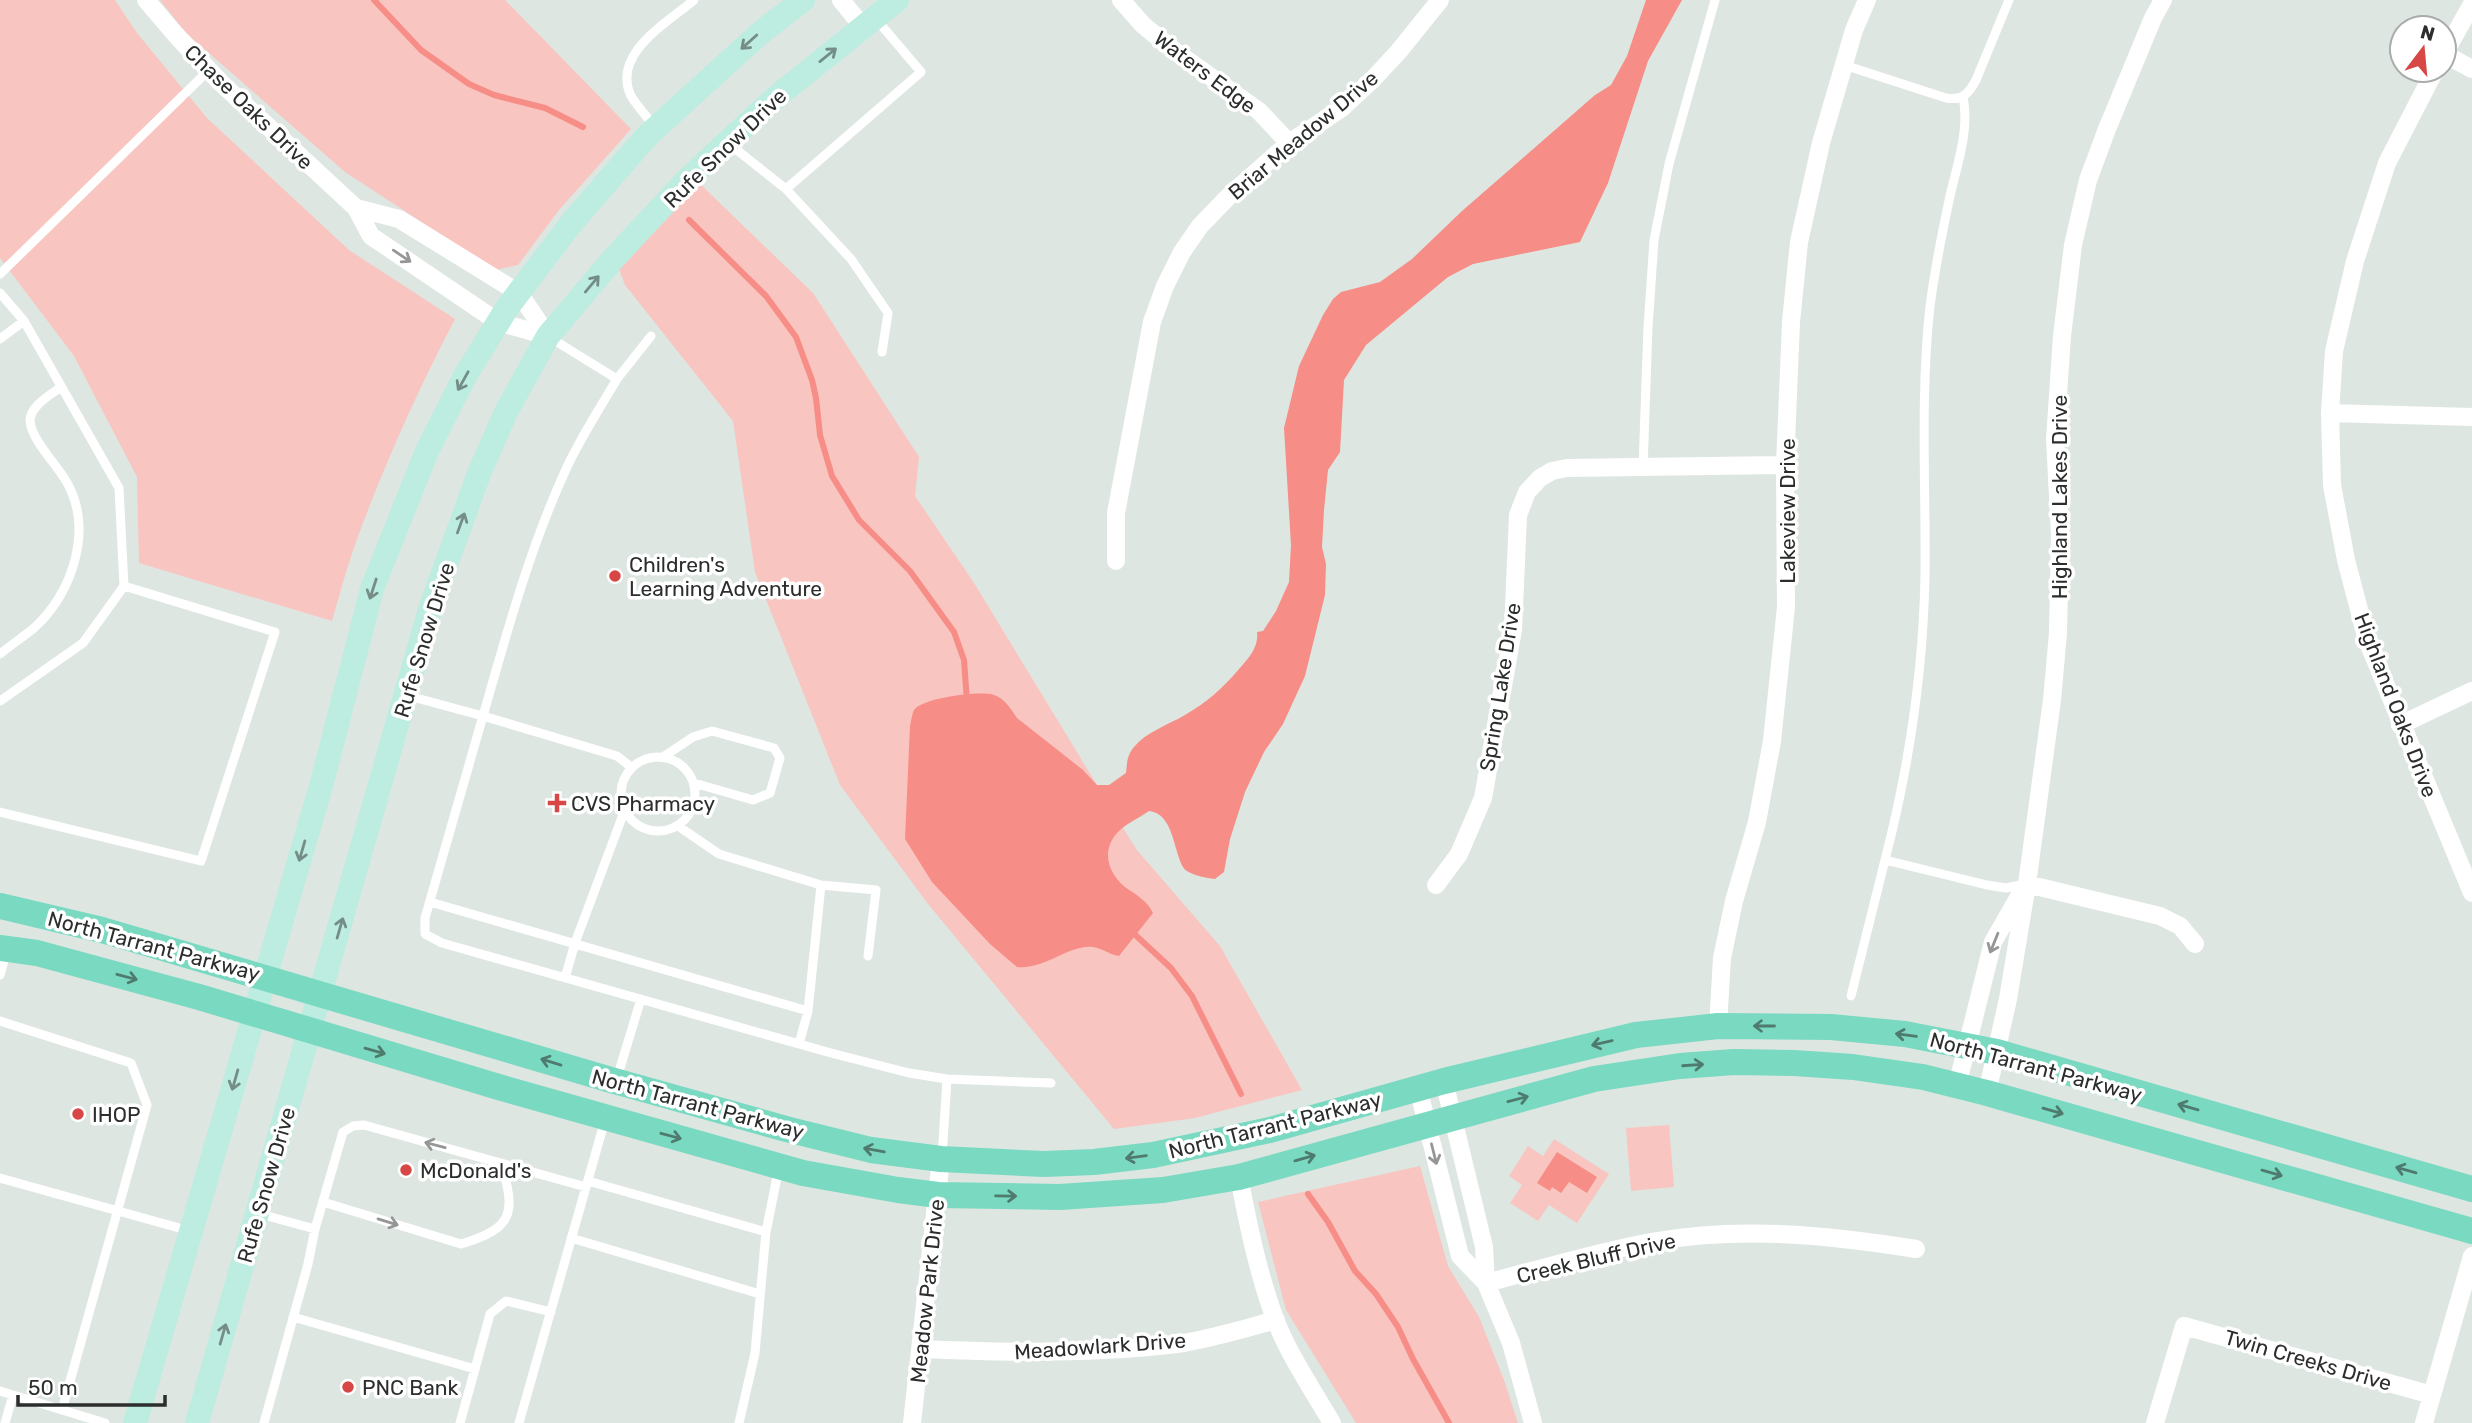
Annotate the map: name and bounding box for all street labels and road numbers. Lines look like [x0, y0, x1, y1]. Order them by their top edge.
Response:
street label: Waters Edge [1149, 26, 1261, 118]
street label: Chase Oaks Drive [180, 39, 318, 175]
street label: Briar Meadow Drive [1223, 65, 1383, 205]
street label: Rufe Snow Drive [658, 83, 792, 213]
street label: Highland Lakes Drive [2047, 395, 2072, 599]
street label: Lakeview Drive [1775, 438, 1800, 584]
street label: Rufe Snow Drive [389, 559, 459, 721]
street label: Spring Lake Drive [1474, 601, 1526, 773]
street label: Highland Oaks Drive [2349, 609, 2443, 801]
street label: North Tarrant Parkway [45, 906, 263, 986]
street label: North Tarrant Parkway [1927, 1027, 2145, 1107]
street label: North Tarrant Parkway [589, 1064, 807, 1144]
street label: North Tarrant Parkway [1166, 1086, 1384, 1164]
street label: Rufe Snow Drive [232, 1104, 300, 1266]
street label: Meadow Park Drive [905, 1198, 949, 1384]
street label: Creek Bluff Drive [1514, 1228, 1678, 1288]
street label: Twin Creeks Drive [2222, 1324, 2394, 1396]
street label: Meadowlark Drive [1013, 1328, 1187, 1364]

